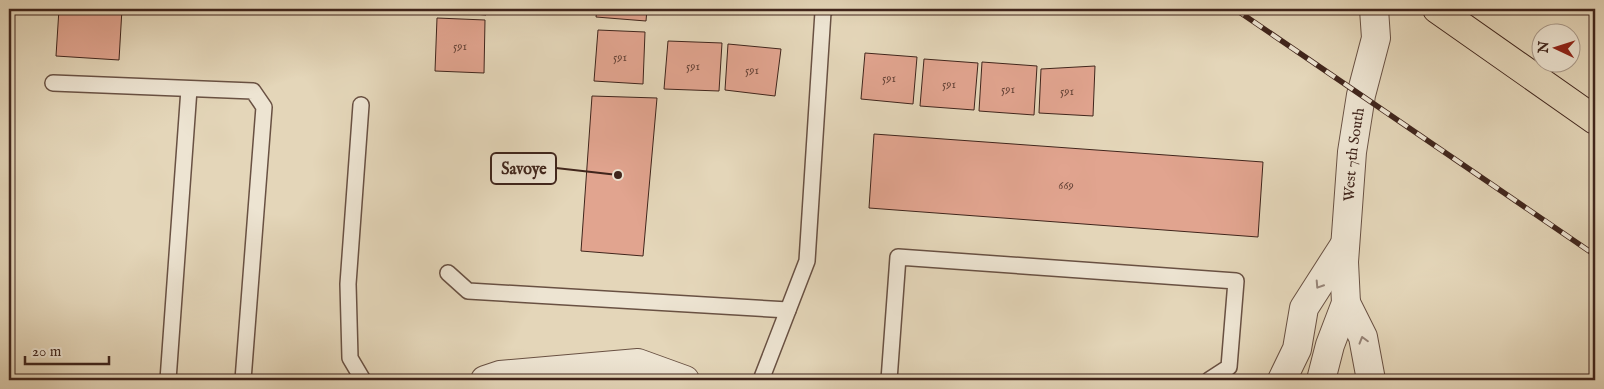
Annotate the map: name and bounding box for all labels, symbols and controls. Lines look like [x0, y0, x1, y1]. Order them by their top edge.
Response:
north arrow [1532, 22, 1582, 72]
house number: 591 [453, 39, 467, 54]
text: N [1535, 40, 1553, 55]
house number: 591 [613, 50, 627, 65]
house number: 591 [686, 59, 700, 74]
house number: 591 [745, 63, 759, 78]
house number: 591 [882, 71, 896, 86]
house number: 591 [942, 77, 956, 92]
house number: 591 [1001, 82, 1015, 97]
house number: 591 [1060, 84, 1074, 99]
street label: West 7th South [1339, 106, 1368, 202]
callout: Savoye [491, 153, 556, 184]
text: Savoye [501, 160, 547, 180]
house number: 669 [1058, 178, 1074, 193]
one-way arrow [1316, 279, 1325, 288]
scale bar [25, 334, 109, 366]
one-way arrow [1358, 336, 1369, 344]
text: 20 m [32, 342, 62, 361]

